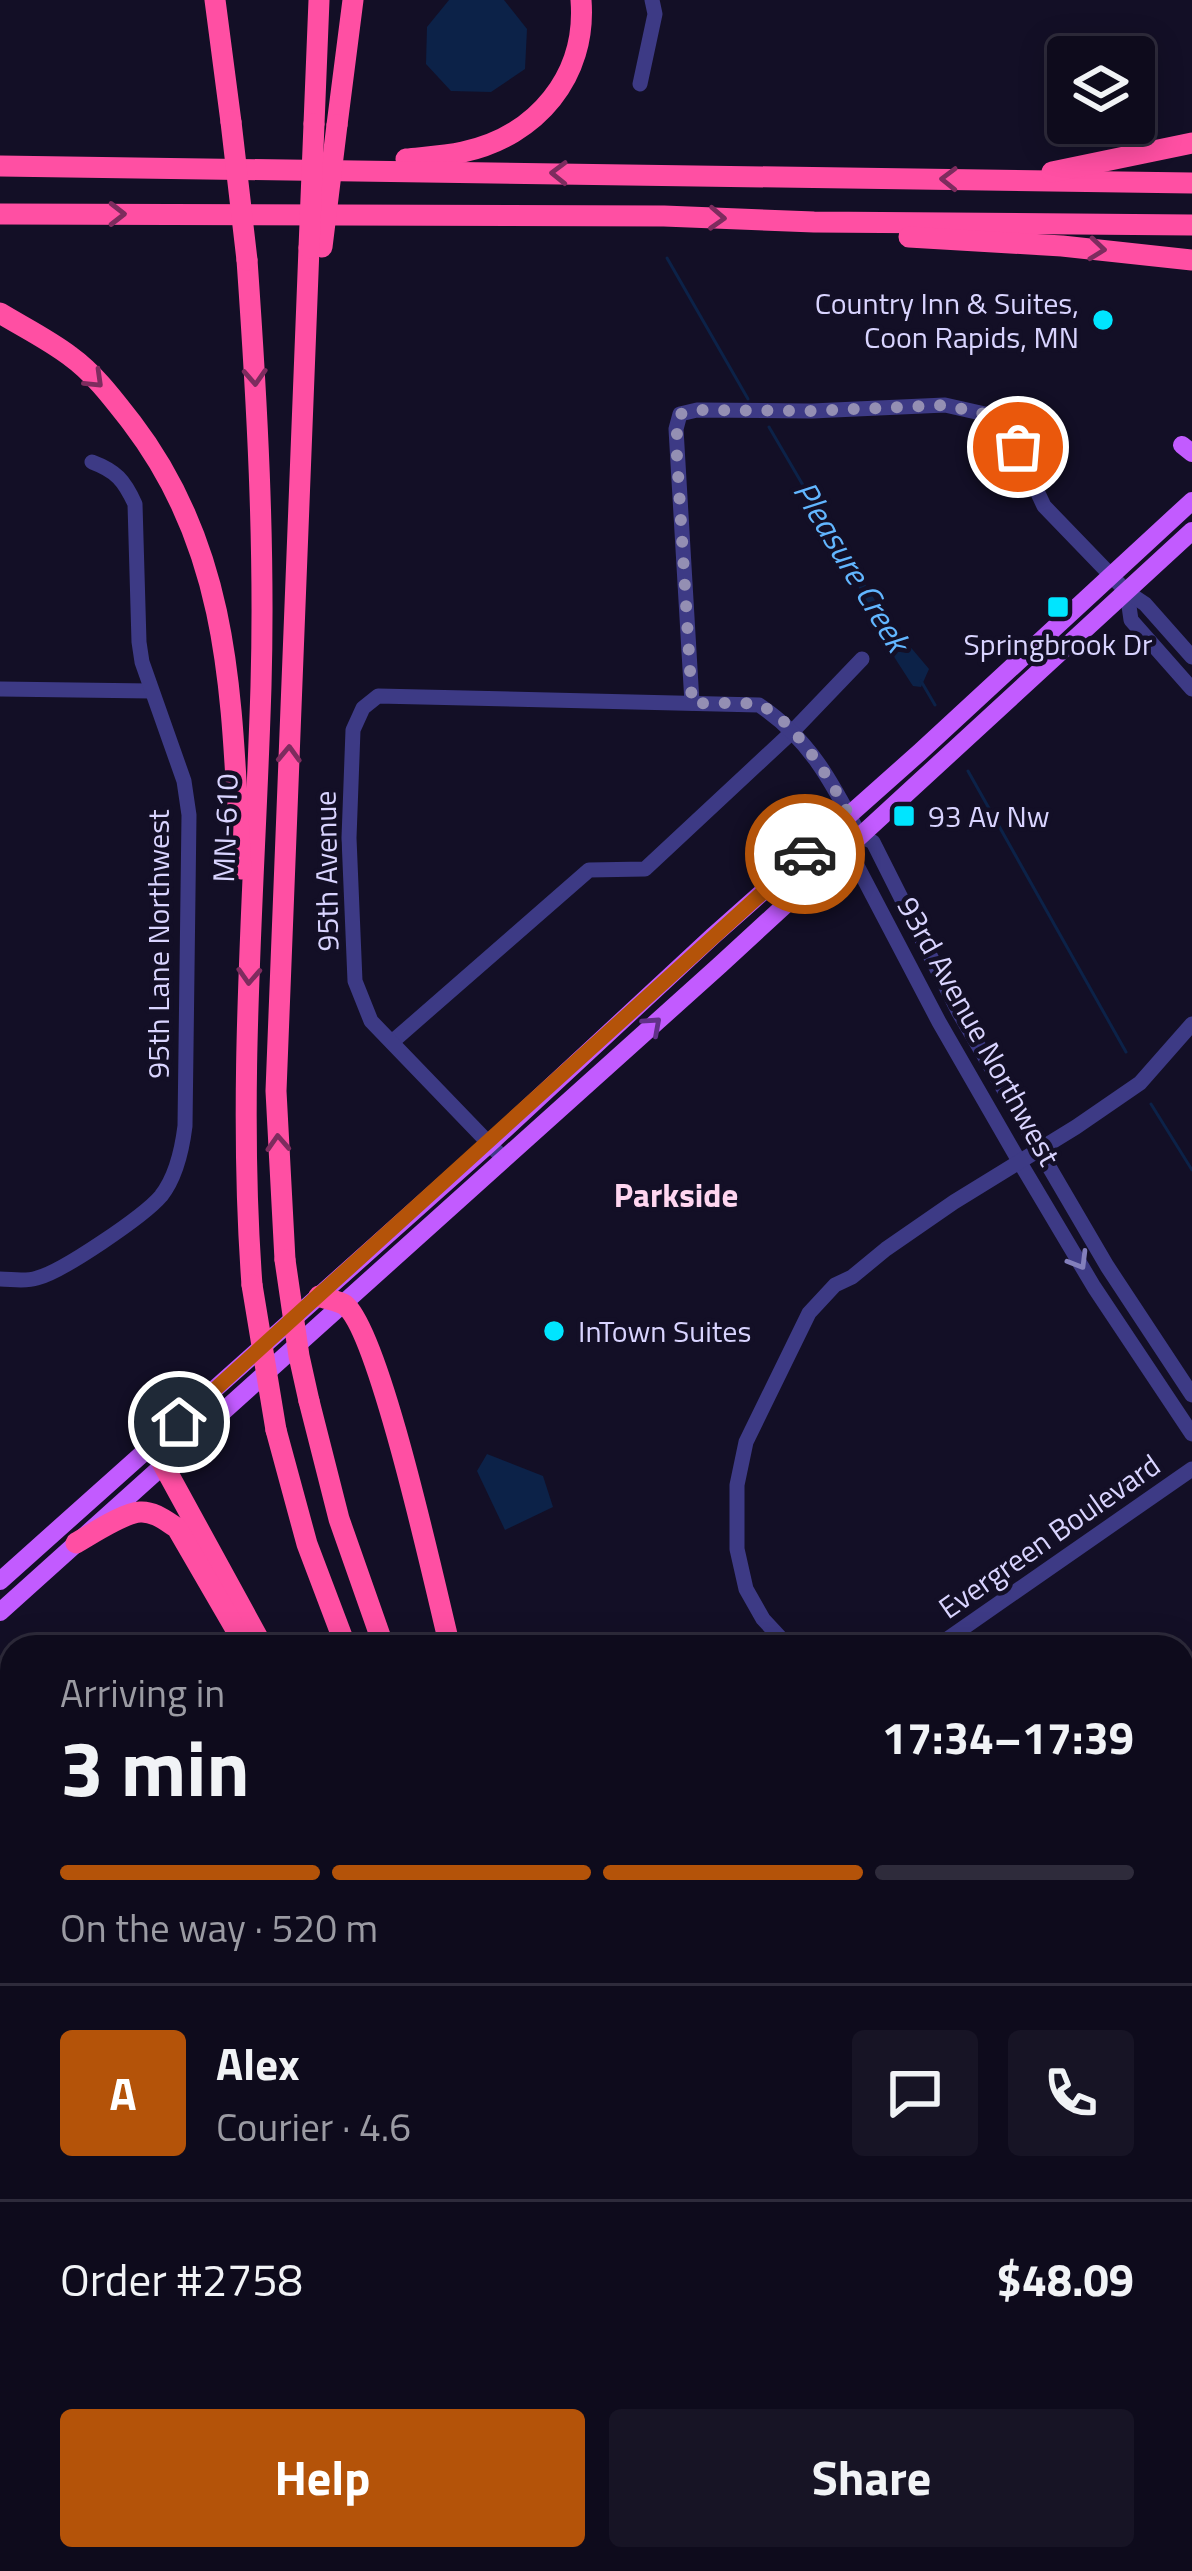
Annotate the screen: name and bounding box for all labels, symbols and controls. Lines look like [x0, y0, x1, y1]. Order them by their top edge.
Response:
map controls [1047, 36, 1155, 144]
button: layers [1047, 36, 1155, 144]
one-way arrow [549, 160, 568, 186]
one-way arrow [939, 166, 958, 192]
one-way arrow [109, 201, 127, 227]
one-way arrow [708, 205, 727, 231]
one-way arrow [1087, 236, 1107, 262]
place label: Country Inn & Suites, Coon Rapids, MN [815, 280, 1079, 360]
marker: Country Inn & Suites, Coon Rapids, MN [1090, 307, 1116, 333]
one-way arrow [81, 366, 103, 388]
one-way arrow [242, 368, 268, 387]
pin [967, 396, 1069, 498]
icon: bag [985, 414, 1051, 480]
water label: Pleasure Creek [781, 471, 925, 664]
marker: Springbrook Dr [1045, 594, 1071, 620]
place label: Springbrook Dr [964, 621, 1152, 667]
one-way arrow [276, 744, 302, 763]
street label: MN-610 [200, 773, 250, 883]
street label: 95th Avenue [302, 790, 350, 952]
place label: 93 Av Nw [928, 793, 1050, 839]
courier [745, 794, 865, 914]
marker: 93 Av Nw [891, 803, 917, 829]
street label: 95th Lane Northwest [135, 809, 181, 1079]
icon: car [772, 821, 838, 887]
street label: 93rd Avenue Northwest [886, 888, 1072, 1174]
one-way arrow [236, 967, 262, 986]
one-way arrow [640, 1018, 661, 1039]
one-way arrow [265, 1133, 291, 1152]
district label: Parkside [614, 1170, 738, 1220]
one-way arrow [1064, 1248, 1087, 1270]
place label: InTown Suites [578, 1308, 751, 1354]
marker: InTown Suites [541, 1318, 567, 1344]
pin [128, 1371, 230, 1473]
icon: home [146, 1389, 212, 1455]
street label: Evergreen Boulevard [929, 1442, 1169, 1630]
text: Arriving in [60, 1663, 225, 1722]
text: 17:34–17:39 [882, 1703, 1134, 1771]
text: 3 min [60, 1708, 250, 1826]
text: On the way · 520 m [60, 1898, 378, 1957]
text: Alex [216, 2029, 300, 2097]
button: chat [852, 2030, 978, 2156]
button: phone [1008, 2030, 1134, 2156]
text: A [109, 2059, 137, 2127]
text: Courier · 4.6 [216, 2097, 411, 2156]
text: Order #2758 [60, 2245, 303, 2313]
text: $48.09 [996, 2245, 1134, 2313]
button: Help [60, 2409, 585, 2547]
button: Share [609, 2409, 1134, 2547]

